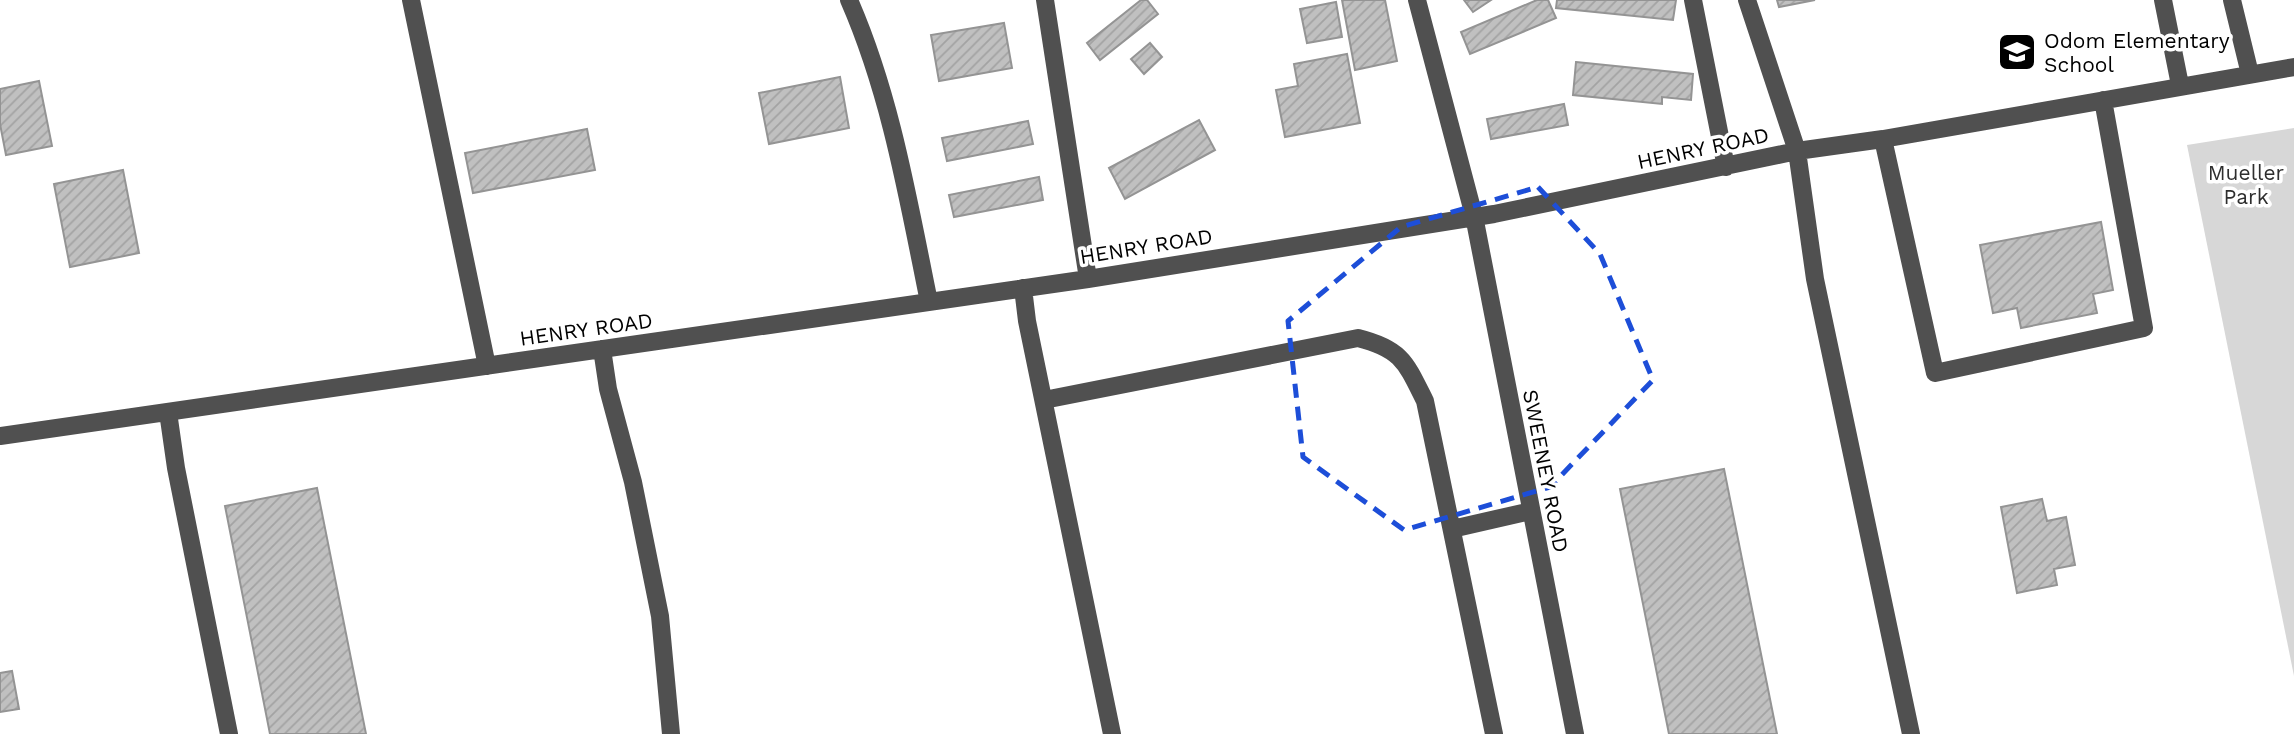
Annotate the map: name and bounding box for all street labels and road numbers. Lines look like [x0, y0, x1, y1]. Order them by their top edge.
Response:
street label: HENRY ROAD [1635, 122, 1771, 174]
street label: HENRY ROAD [1078, 223, 1214, 269]
street label: HENRY ROAD [518, 307, 654, 351]
street label: SWEENEY ROAD [1518, 387, 1574, 555]

